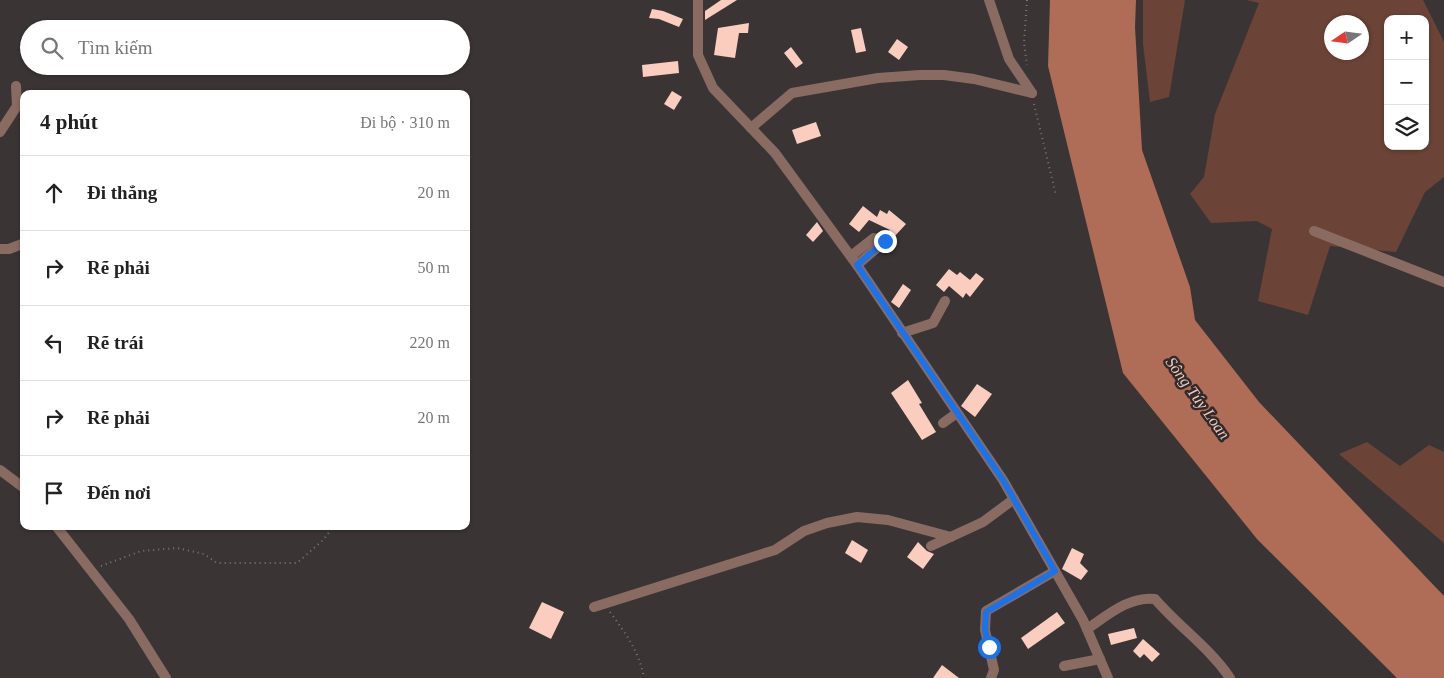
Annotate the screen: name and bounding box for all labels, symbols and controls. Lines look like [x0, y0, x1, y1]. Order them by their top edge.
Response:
north arrow [1324, 15, 1369, 60]
map controls [1384, 15, 1429, 150]
button: + [1384, 15, 1429, 60]
search box [20, 20, 470, 75]
icon: search [38, 34, 66, 62]
text: Tìm kiếm [78, 37, 152, 58]
button: − [1384, 60, 1429, 105]
button: layers [1384, 105, 1429, 150]
text: 4 phút [40, 110, 98, 134]
text: Đi bộ · 310 m [360, 114, 450, 131]
icon: ahead [40, 179, 68, 207]
text: Đi thẳng [87, 182, 157, 203]
text: 20 m [418, 184, 450, 201]
route end [874, 230, 897, 253]
icon: right [40, 254, 68, 282]
text: Rẽ phải [87, 257, 150, 278]
text: 50 m [418, 259, 450, 276]
icon: left [40, 329, 68, 357]
text: Rẽ trái [87, 332, 143, 353]
text: 220 m [410, 334, 450, 351]
water label: Sông Túy Loan [1162, 354, 1233, 443]
icon: right [40, 404, 68, 432]
text: Rẽ phải [87, 407, 150, 428]
text: 20 m [418, 409, 450, 426]
icon: arrive [40, 479, 68, 507]
text: Đến nơi [87, 482, 151, 503]
route start [978, 636, 1001, 659]

